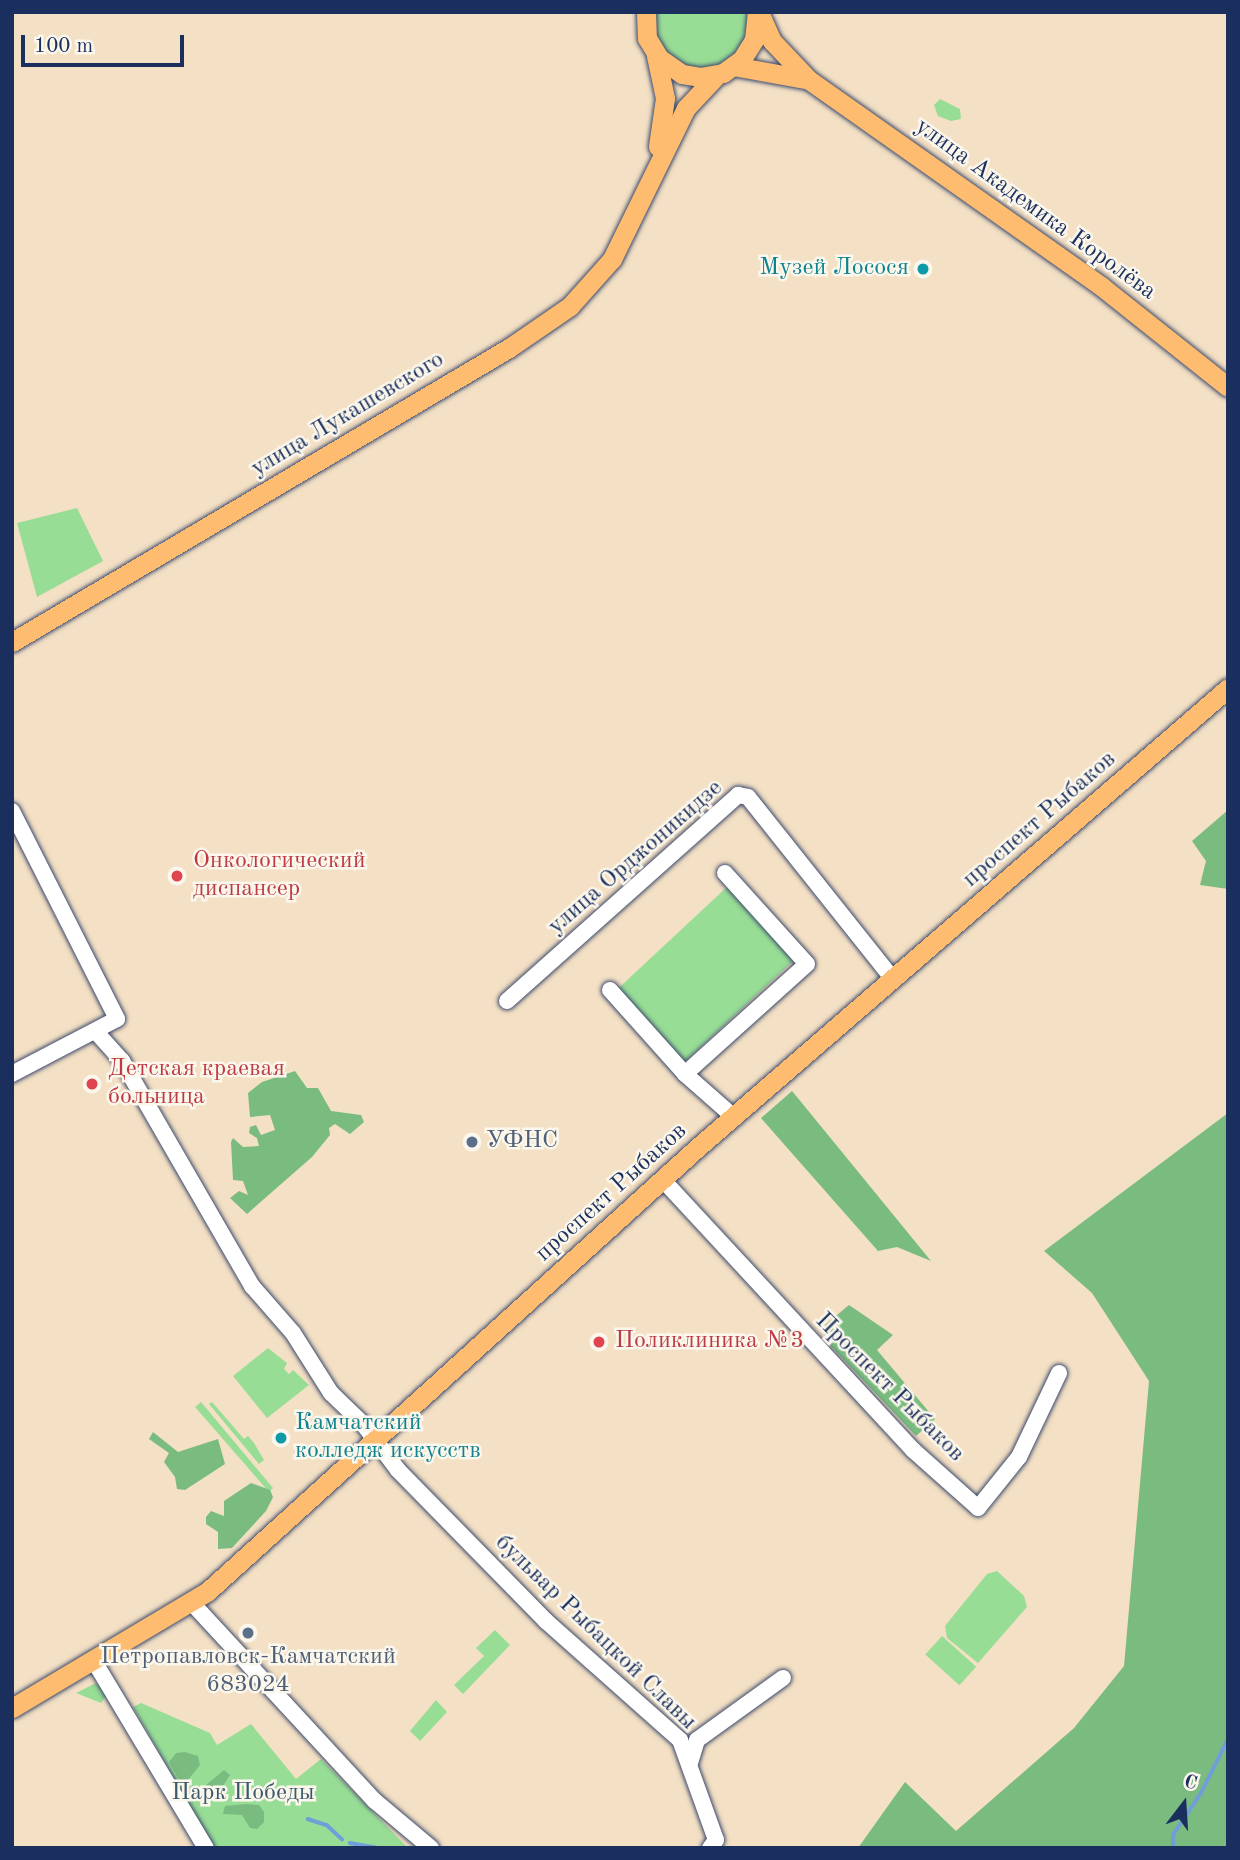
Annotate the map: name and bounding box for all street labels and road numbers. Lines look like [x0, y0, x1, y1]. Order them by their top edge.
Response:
street label: улица Академика Королёва [909, 113, 1161, 307]
street label: улица Лукашевского [246, 346, 450, 484]
street label: проспект Рыбаков [957, 746, 1123, 894]
street label: улица Орджоникидзе [543, 774, 729, 942]
street label: проспект Рыбаков [530, 1118, 694, 1268]
street label: Проспект Рыбаков [808, 1307, 970, 1469]
street label: бульвар Рыбацкой Славы [488, 1529, 702, 1737]

